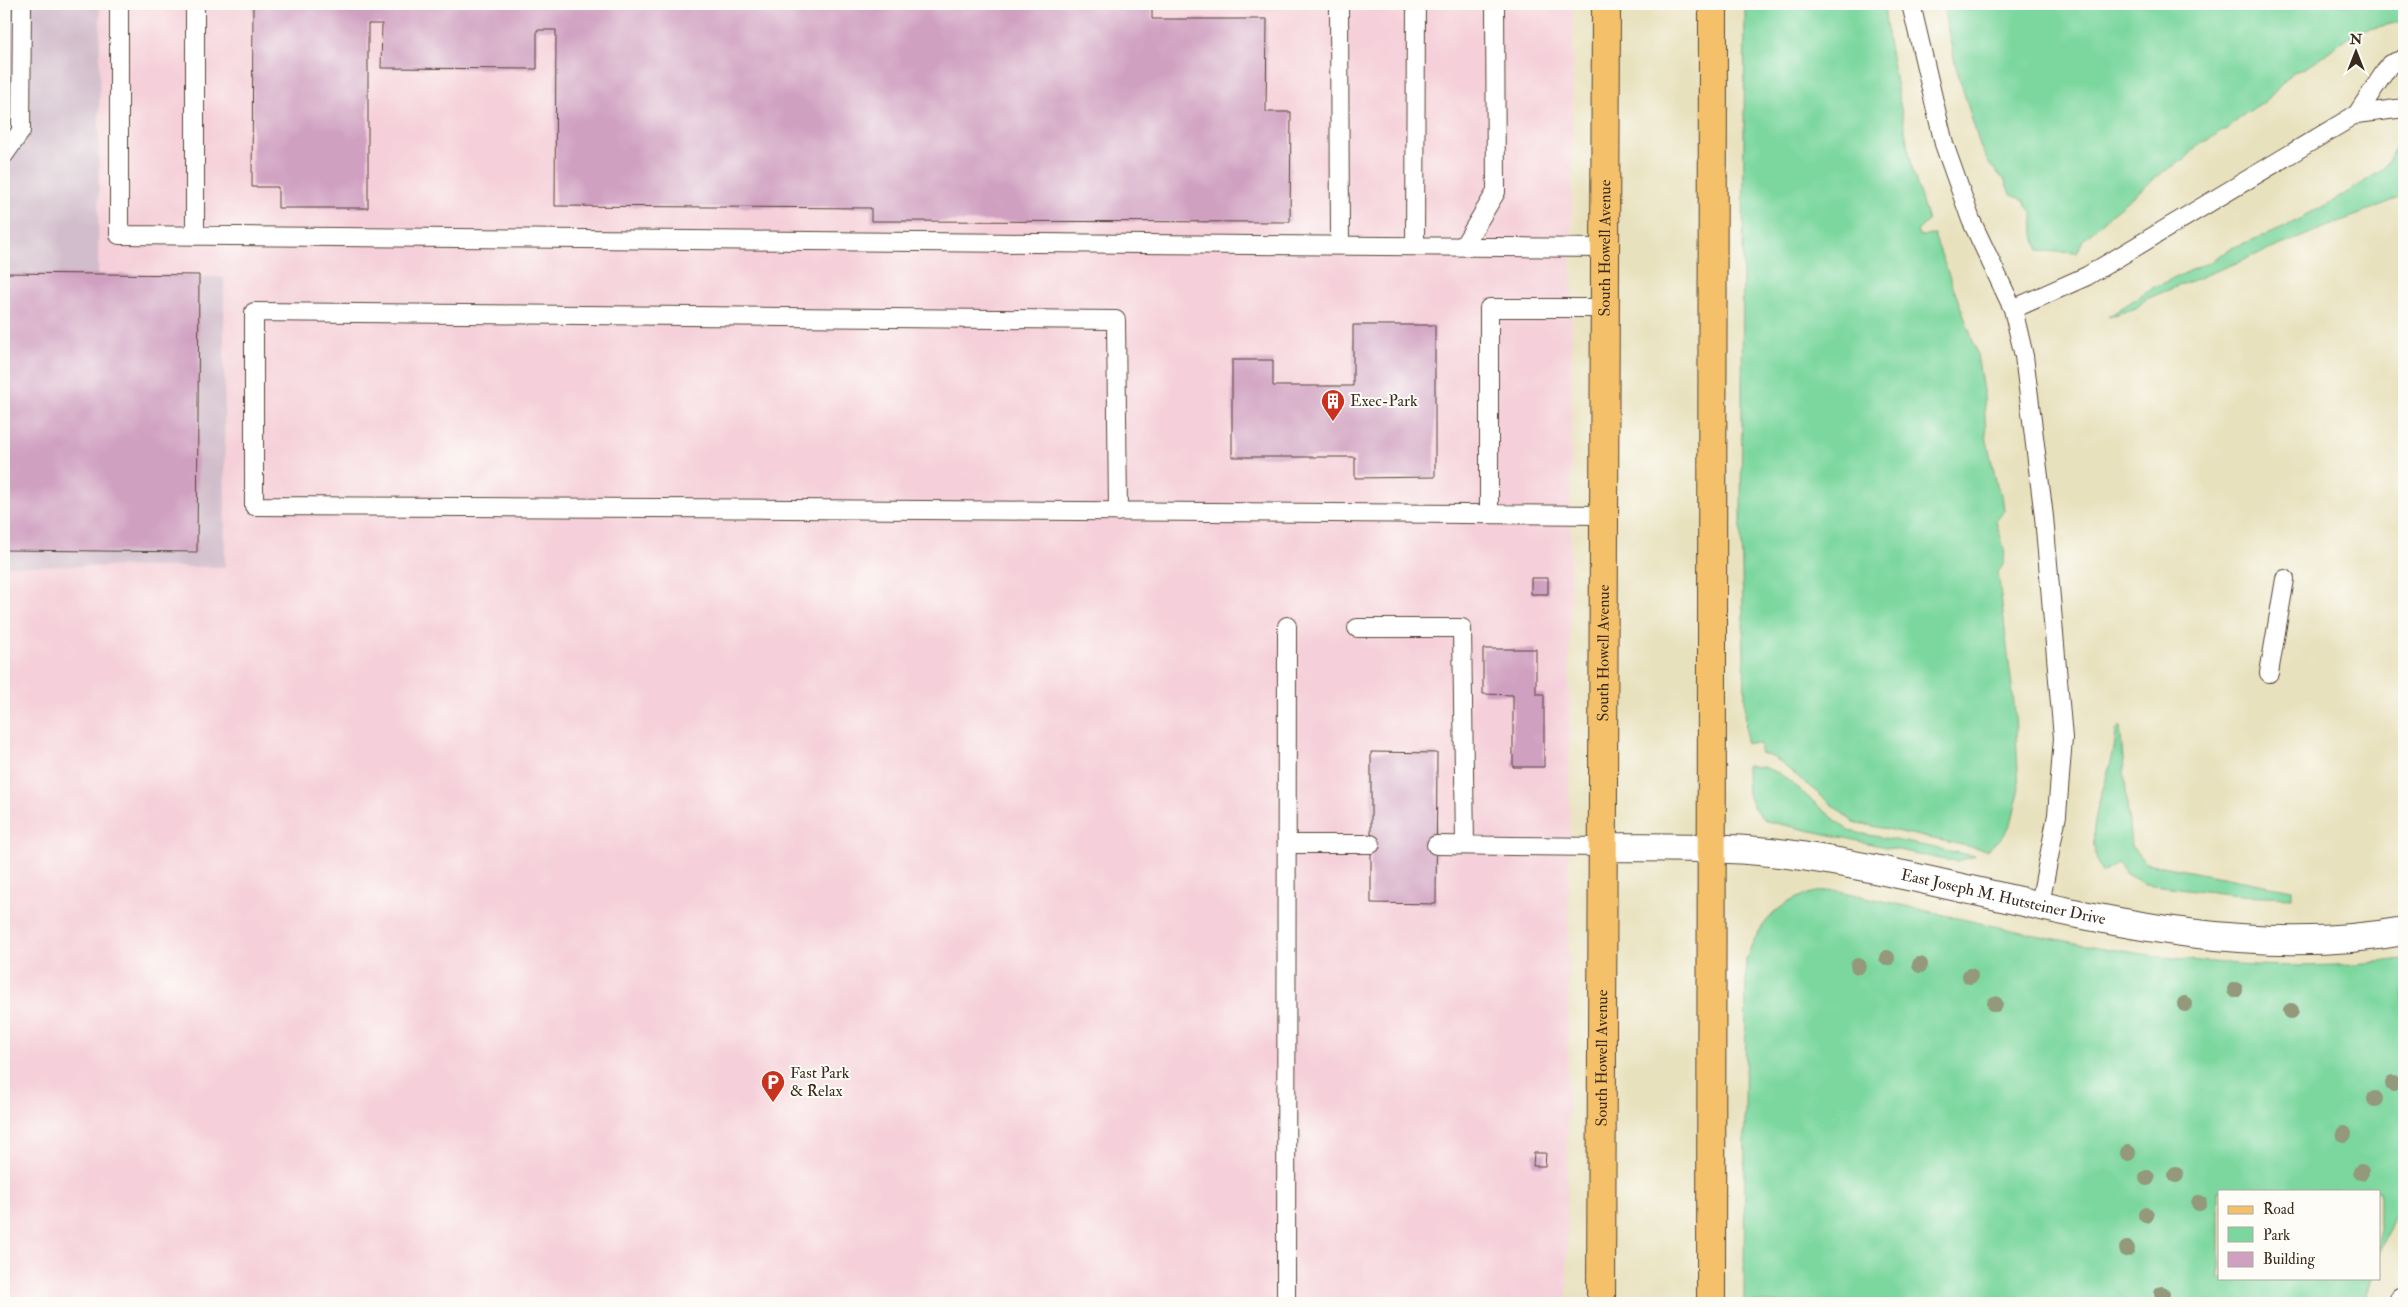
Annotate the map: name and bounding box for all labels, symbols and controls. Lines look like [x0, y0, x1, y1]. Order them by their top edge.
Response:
north arrow [2330, 28, 2380, 78]
text: N [2349, 31, 2363, 48]
street label: South Howell Avenue [1595, 179, 1615, 316]
building icon: Exec-Park [1320, 388, 1346, 422]
place label: Exec-Park [1350, 391, 1418, 411]
street label: South Howell Avenue [1593, 584, 1614, 721]
street label: East Joseph M. Hutsteiner Drive [1899, 865, 2108, 929]
street label: South Howell Avenue [1592, 989, 1612, 1126]
place label: Fast Park & Relax [790, 1063, 850, 1101]
parking icon: Fast Park & Relax [760, 1069, 786, 1103]
legend [2218, 1190, 2380, 1280]
text: Road [2263, 1200, 2295, 1219]
text: Park [2263, 1226, 2290, 1245]
text: Building [2263, 1250, 2315, 1269]

